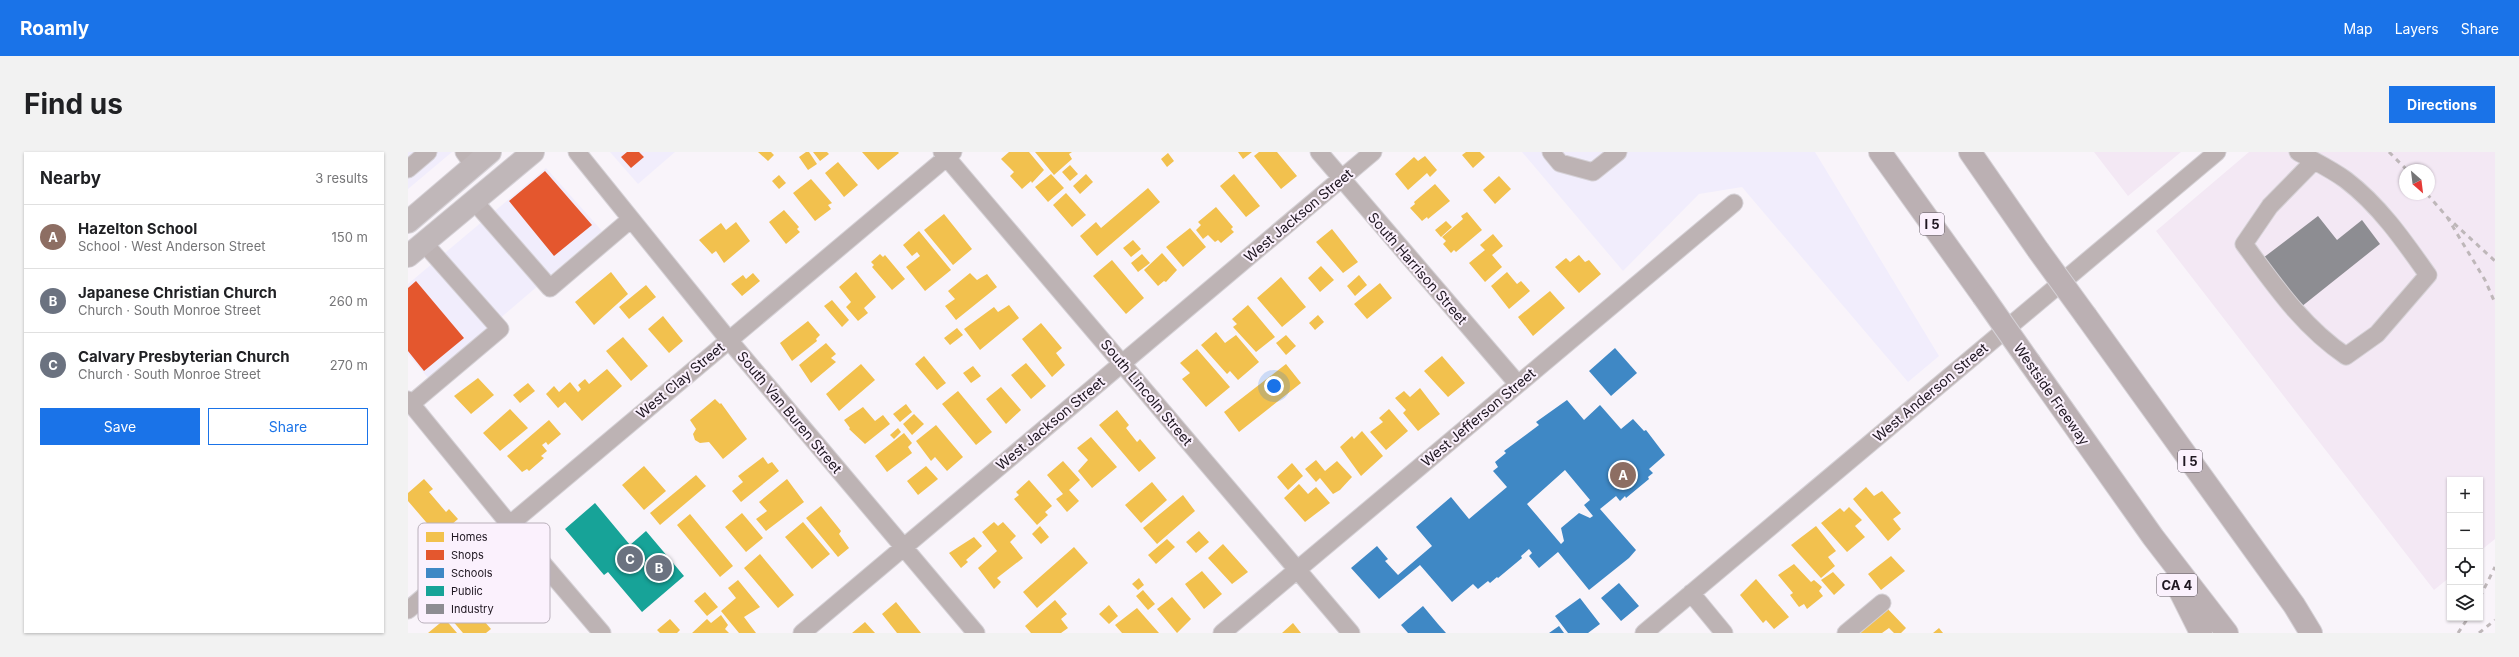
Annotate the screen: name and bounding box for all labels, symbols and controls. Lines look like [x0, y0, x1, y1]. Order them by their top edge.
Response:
text: Roamly [20, 17, 89, 40]
text: Map [2344, 20, 2373, 37]
text: Layers [2395, 20, 2439, 37]
text: Share [2461, 20, 2499, 37]
button: Directions [2389, 86, 2495, 123]
text: Find us [24, 87, 123, 121]
street label: West Jackson Street [1240, 164, 1356, 265]
north arrow [2399, 164, 2435, 200]
text: Nearby [40, 168, 101, 188]
text: 3 results [315, 170, 368, 186]
street label: South Harrison Street [1365, 209, 1471, 328]
road number: I 5 [1920, 213, 1944, 235]
text: Hazelton School [78, 219, 197, 238]
text: A [48, 229, 58, 245]
text: 150 m [332, 229, 368, 245]
text: School · West Anderson Street [78, 238, 266, 254]
text: Japanese Christian Church [78, 283, 277, 302]
text: B [49, 293, 57, 309]
text: 260 m [329, 293, 368, 309]
text: Church · South Monroe Street [78, 302, 261, 318]
street label: South Lincoln Street [1098, 335, 1197, 449]
street label: West Clay Street [632, 338, 728, 422]
street label: West Anderson Street [1869, 339, 1991, 445]
street label: Westside Freeway [2010, 340, 2094, 448]
text: Calvary Presbyterian Church [78, 347, 290, 366]
street label: South Van Buren Street [734, 348, 846, 477]
text: C [48, 357, 58, 373]
text: 270 m [330, 357, 368, 373]
street label: West Jefferson Street [1418, 364, 1539, 470]
text: Church · South Monroe Street [78, 366, 261, 382]
street label: West Jackson Street [992, 372, 1108, 473]
your location [1264, 376, 1284, 396]
button: Save [40, 408, 200, 445]
button: Share [208, 408, 368, 445]
road number: I 5 [2178, 450, 2202, 472]
pin: A [1610, 460, 1636, 490]
map controls [2447, 477, 2483, 621]
button: + [2447, 477, 2483, 513]
button: − [2447, 513, 2483, 549]
legend [418, 523, 550, 623]
text: Homes [451, 530, 488, 544]
pin: C [617, 544, 643, 574]
text: Shops [451, 548, 484, 562]
button: locate [2447, 549, 2483, 585]
pin: B [646, 553, 672, 583]
text: Schools [451, 566, 493, 580]
road number: CA 4 [2157, 574, 2197, 596]
text: Public [451, 584, 483, 598]
button: layers [2447, 585, 2483, 621]
text: Industry [451, 602, 494, 616]

